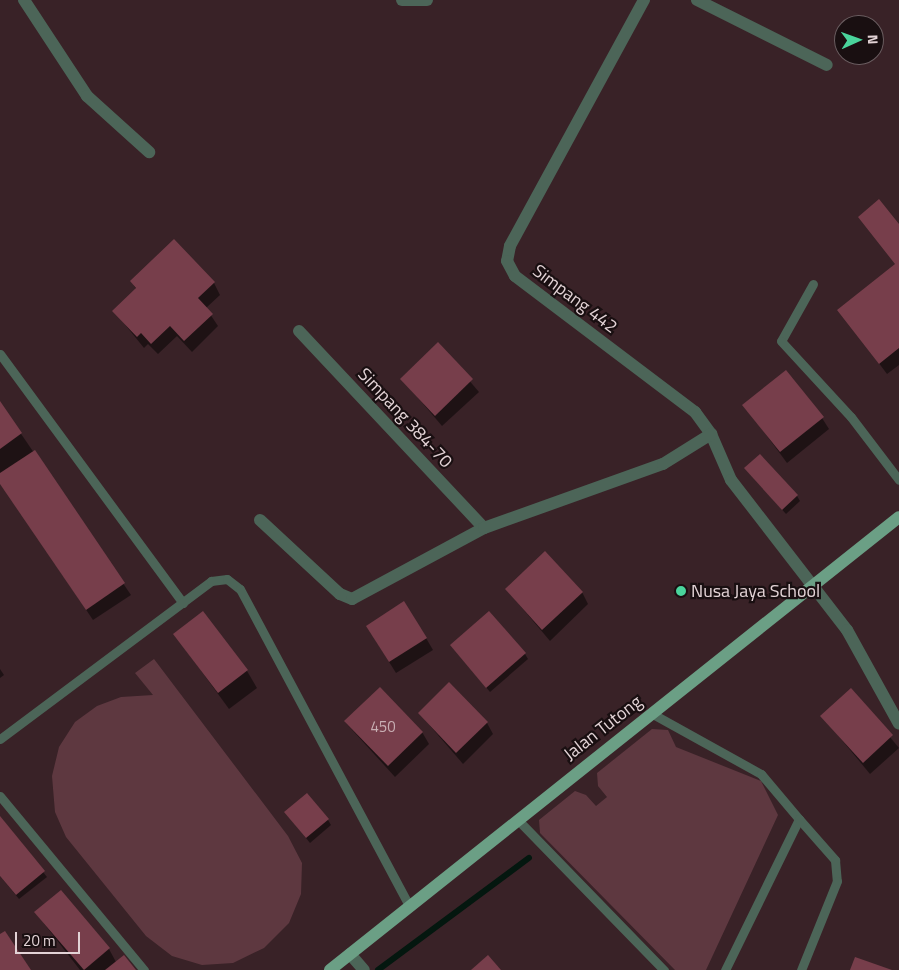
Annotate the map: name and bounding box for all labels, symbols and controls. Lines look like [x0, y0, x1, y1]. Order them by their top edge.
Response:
north arrow [834, 15, 884, 65]
text: N [863, 34, 884, 45]
street label: Simpang 442 [528, 260, 622, 338]
street label: Simpang 384-70 [353, 364, 457, 472]
place label: Nusa Jaya School [691, 580, 820, 602]
marker: Nusa Jaya School [675, 585, 687, 597]
street label: Jalan Tutong [560, 691, 646, 765]
house number: 450 [370, 718, 396, 736]
scale bar [18, 922, 82, 954]
text: 20 m [23, 929, 56, 952]

